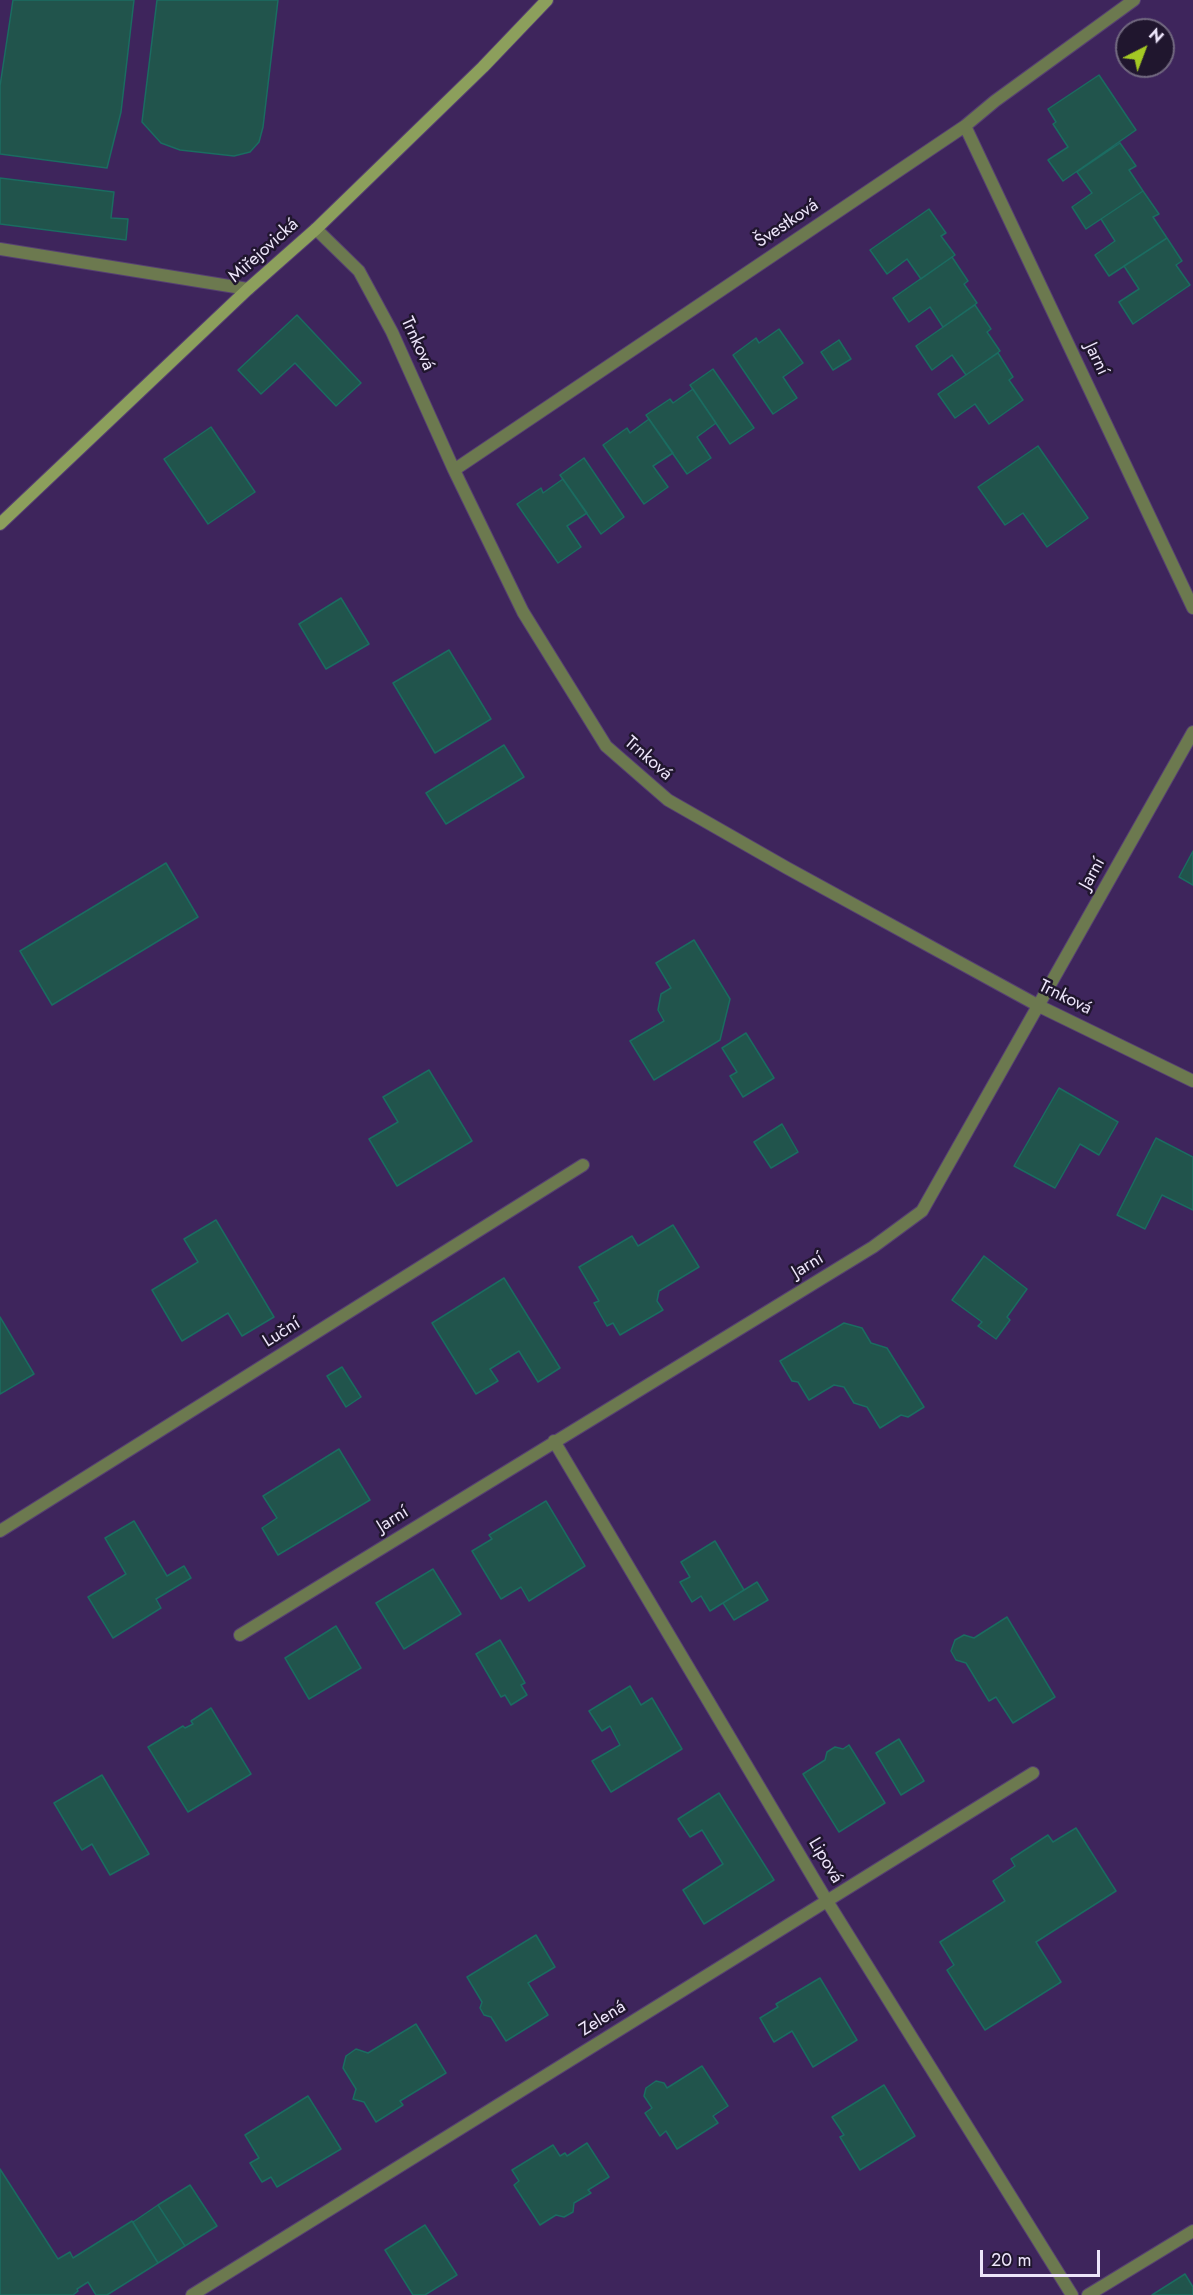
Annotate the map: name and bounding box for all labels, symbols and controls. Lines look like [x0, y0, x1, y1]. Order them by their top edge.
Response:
north arrow [1115, 18, 1175, 78]
text: N [1144, 23, 1168, 49]
street label: Švestková [751, 195, 823, 253]
street label: Miřejovická [225, 214, 303, 288]
street label: Trnková [395, 314, 439, 374]
street label: Jarní [1079, 339, 1113, 379]
street label: Trnková [620, 732, 676, 786]
street label: Jarní [1075, 854, 1111, 894]
street label: Trnková [1035, 976, 1095, 1020]
street label: Jarní [788, 1248, 828, 1284]
street label: Luční [259, 1313, 305, 1353]
street label: Jarní [373, 1502, 413, 1538]
street label: Lipová [803, 1834, 847, 1888]
street label: Zelená [576, 1997, 630, 2041]
scale bar [983, 2238, 1103, 2276]
text: 20 m [991, 2247, 1031, 2273]

